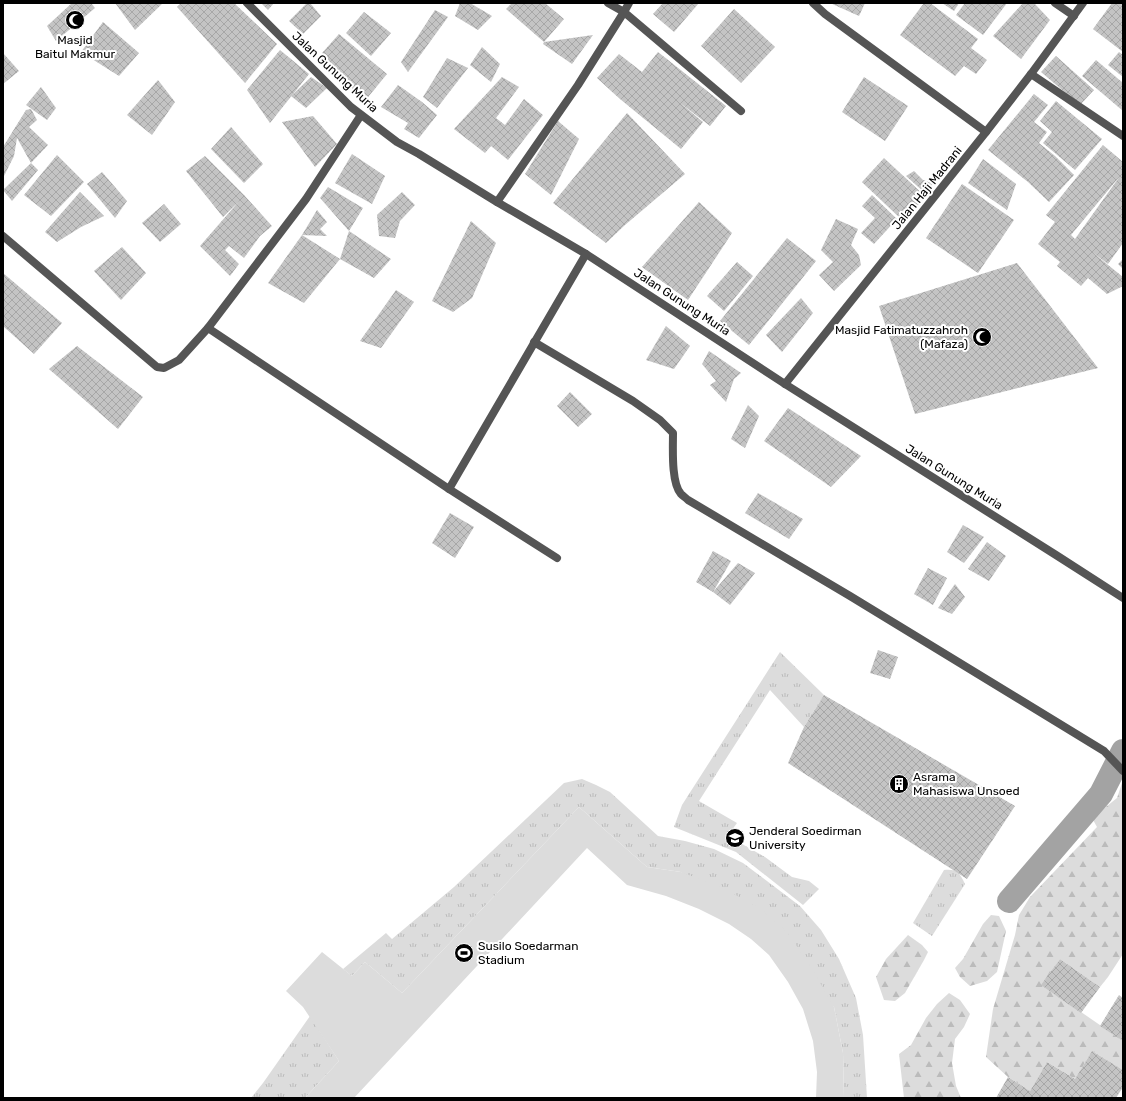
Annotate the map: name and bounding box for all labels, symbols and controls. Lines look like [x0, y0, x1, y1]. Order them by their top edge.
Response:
mosque icon: Masjid Baitul Makmur [64, 9, 86, 31]
street label: Jalan Gunung Muria [289, 29, 381, 115]
place label: Masjid Baitul Makmur [35, 33, 115, 61]
street label: Jalan Haji Madrani [889, 144, 965, 232]
street label: Jalan Gunung Muria [631, 266, 733, 338]
place label: Masjid Fatimatuzzahroh (Mafaza) [835, 323, 968, 351]
mosque icon: Masjid Fatimatuzzahroh (Mafaza) [971, 326, 993, 348]
street label: Jalan Gunung Muria [903, 441, 1005, 513]
place label: Asrama Mahasiswa Unsoed [913, 770, 1020, 798]
building icon: Asrama Mahasiswa Unsoed [888, 773, 910, 795]
place label: Jenderal Soedirman University [749, 824, 862, 852]
school or university icon: Jenderal Soedirman University [724, 827, 746, 849]
place label: Susilo Soedarman Stadium [478, 939, 578, 967]
sports icon: Susilo Soedarman Stadium [453, 942, 475, 964]

